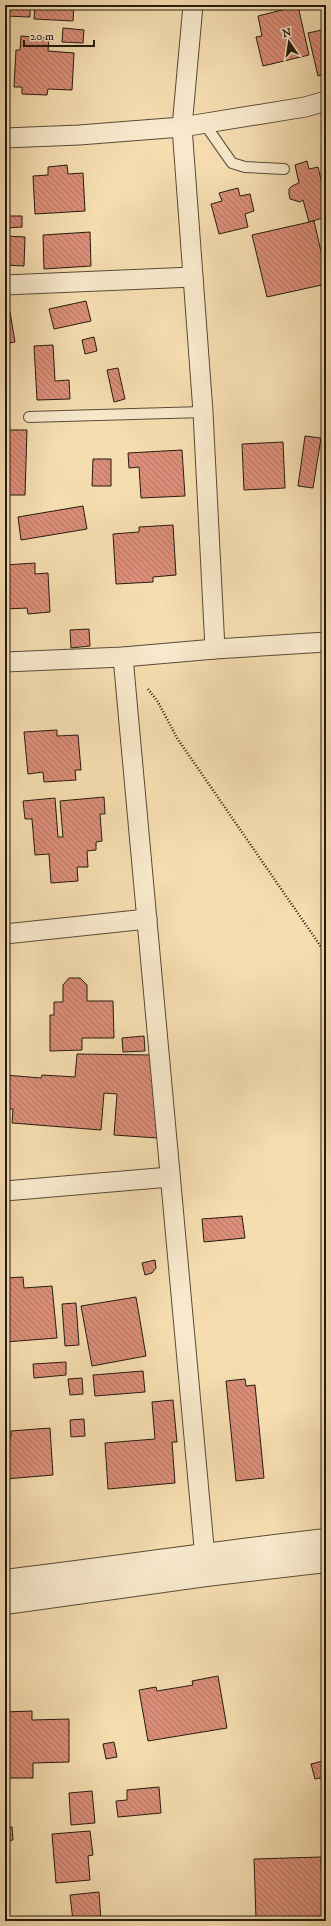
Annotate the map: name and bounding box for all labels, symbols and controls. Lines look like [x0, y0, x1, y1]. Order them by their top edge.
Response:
scale bar [24, 22, 94, 48]
north arrow [269, 22, 309, 62]
text: N [281, 25, 293, 41]
text: 20 m [30, 29, 54, 44]

